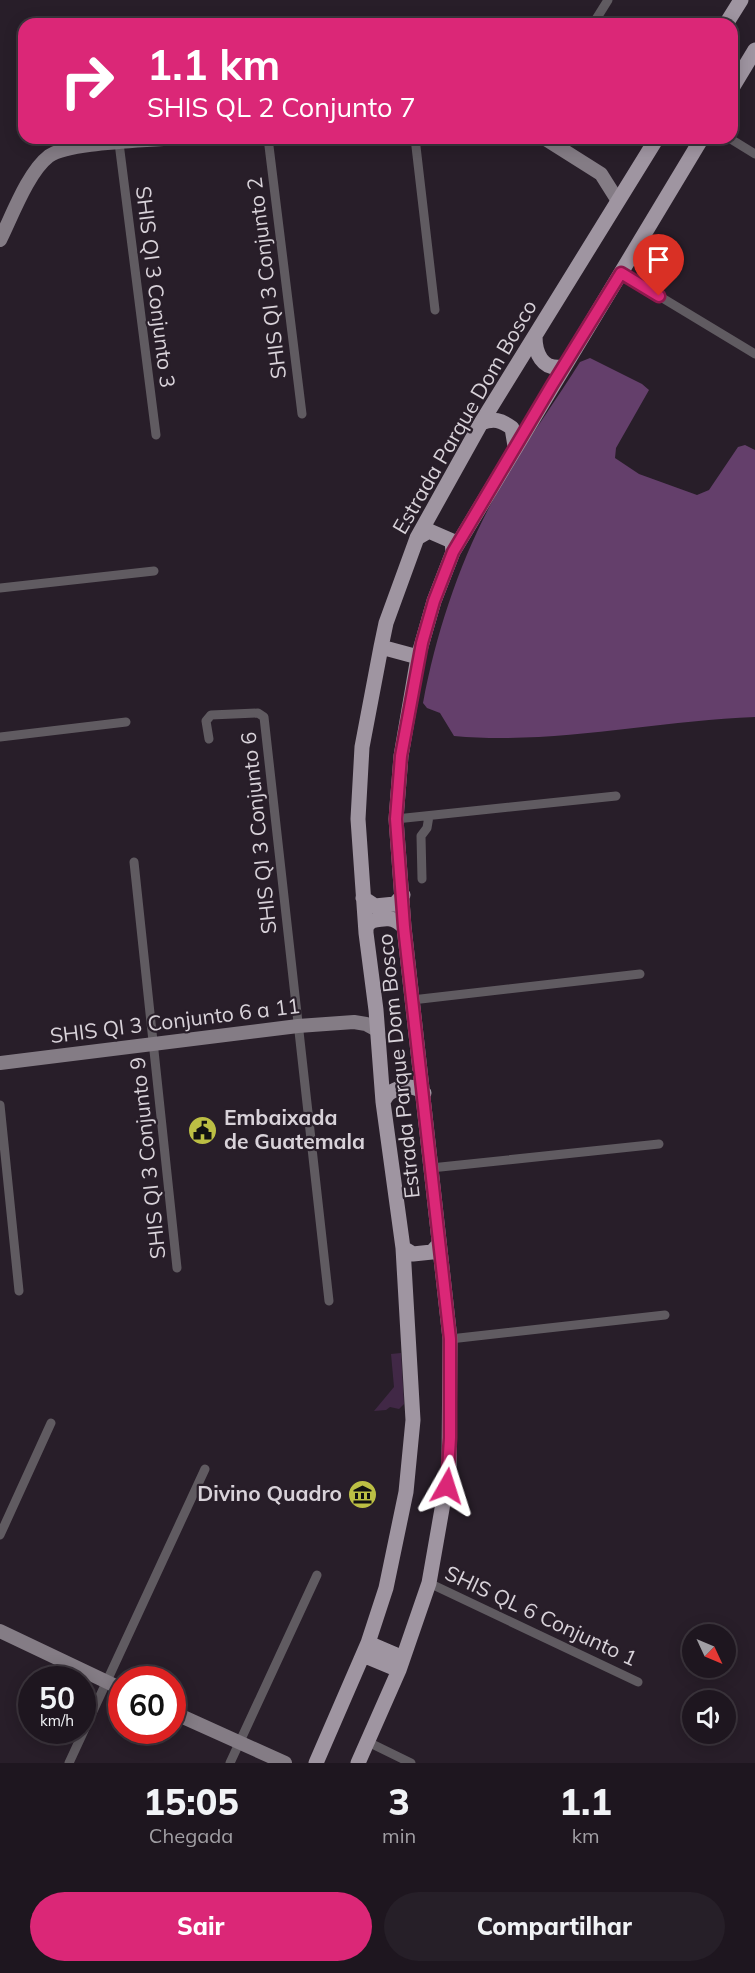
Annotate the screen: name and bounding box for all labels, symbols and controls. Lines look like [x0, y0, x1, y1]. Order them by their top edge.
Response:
text: 1.1 km [147, 38, 280, 91]
icon: right [48, 42, 126, 120]
text: SHIS QL 2 Conjunto 7 [147, 90, 416, 124]
street label: SHIS QI 3 Conjunto 2 [241, 176, 291, 380]
street label: SHIS QI 3 Conjunto 3 [131, 185, 181, 389]
pin [633, 234, 684, 296]
icon: arrive [642, 243, 675, 276]
street label: Estrada Parque Dom Bosco [386, 295, 542, 538]
street label: SHIS QI 3 Conjunto 6 [234, 731, 282, 935]
street label: Estrada Parque Dom Bosco [371, 932, 425, 1200]
street label: SHIS QI 3 Conjunto 6 a 11 [48, 992, 301, 1048]
street label: SHIS QI 3 Conjunto 9 [123, 1056, 171, 1260]
place label: Embaixada de Guatemala [224, 1104, 365, 1154]
public building icon: Embaixada de Guatemala [187, 1114, 219, 1146]
position arrow [415, 1454, 479, 1518]
museum icon: Divino Quadro [347, 1478, 379, 1510]
place label: Divino Quadro [197, 1480, 342, 1506]
street label: SHIS QL 6 Conjunto 1 [441, 1559, 642, 1671]
north arrow [682, 1624, 736, 1678]
map controls [682, 1624, 736, 1744]
speed limit sign: 60 [108, 1666, 186, 1744]
text: 50 [39, 1679, 75, 1717]
button: sound [682, 1690, 736, 1744]
text: km/h [40, 1711, 74, 1730]
text: 15:05 [143, 1779, 239, 1824]
text: 3 [388, 1779, 410, 1824]
text: 1.1 [559, 1779, 612, 1824]
text: Chegada [149, 1823, 233, 1848]
text: min [382, 1823, 416, 1848]
text: km [572, 1823, 600, 1848]
button: Sair [30, 1892, 372, 1961]
button: Compartilhar [384, 1892, 725, 1961]

